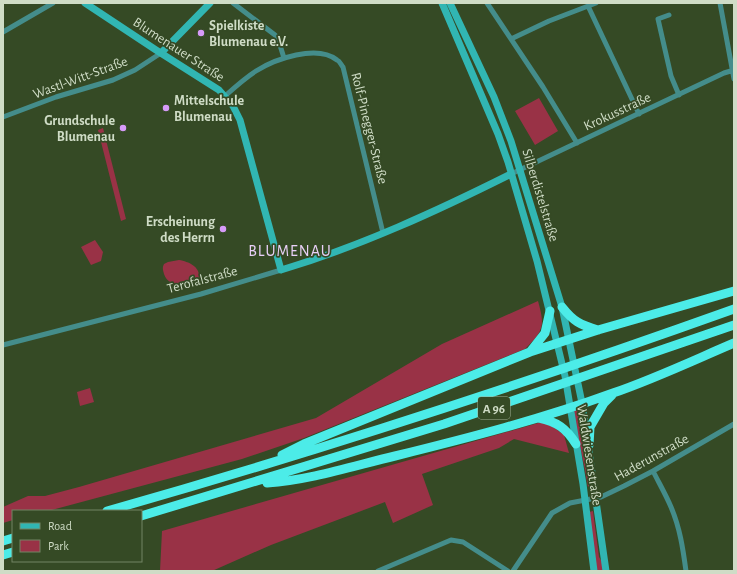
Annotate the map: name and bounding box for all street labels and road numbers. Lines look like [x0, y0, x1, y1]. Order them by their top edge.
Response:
street label: Blumenauer Straße [130, 15, 227, 85]
street label: Wastl-Witt-Straße [31, 54, 130, 102]
street label: Rolf-Pinegger-Straße [348, 71, 390, 185]
street label: Krokusstraße [582, 90, 653, 134]
street label: Silberdistelstraße [519, 147, 561, 243]
street label: Terofalstraße [166, 264, 239, 296]
road number: A 96 [478, 397, 510, 419]
street label: Waldwiesenstraße [574, 404, 604, 507]
street label: Haderunstraße [612, 432, 691, 484]

